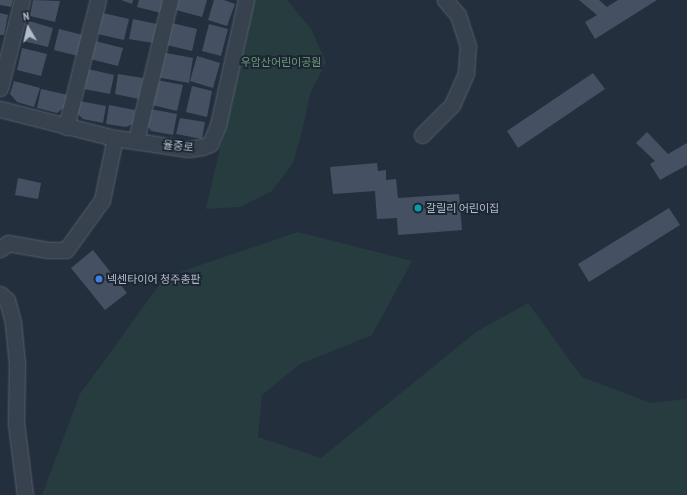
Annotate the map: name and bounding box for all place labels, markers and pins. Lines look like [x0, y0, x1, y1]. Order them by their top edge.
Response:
place label: 갈릴리 어린이집 [426, 201, 499, 215]
marker: 갈릴리 어린이집 [413, 203, 423, 213]
place label: 넥센타이어 청주총판 [107, 272, 200, 286]
marker: 넥센타이어 청주총판 [94, 274, 104, 284]

